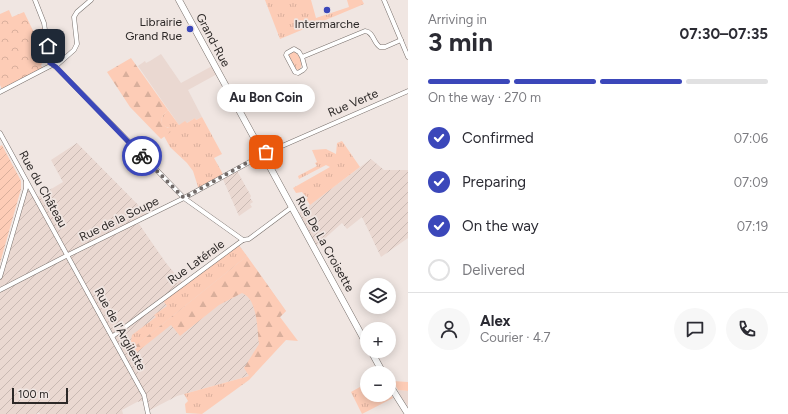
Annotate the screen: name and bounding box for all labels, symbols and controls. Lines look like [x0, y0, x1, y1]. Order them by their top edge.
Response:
marker: Intermarche [322, 5, 332, 15]
street label: Grand-Rue [193, 11, 233, 70]
text: Arriving in [428, 12, 487, 27]
place label: Librairie Grand Rue [125, 15, 182, 43]
place label: Intermarche [294, 17, 360, 31]
marker: Librairie Grand Rue [185, 24, 195, 34]
text: 07:30–07:35 [679, 25, 768, 43]
text: 3 min [428, 26, 493, 58]
pin [31, 29, 65, 63]
icon: home [37, 35, 59, 57]
callout: Au Bon Coin [217, 84, 315, 112]
street label: Rue Verte [326, 86, 381, 120]
text: Au Bon Coin [229, 90, 303, 105]
text: On the way · 270 m [428, 90, 541, 105]
icon: check [428, 127, 450, 149]
text: Confirmed [462, 129, 534, 147]
text: 07:06 [734, 131, 768, 146]
pin [249, 135, 283, 169]
courier [122, 136, 162, 176]
icon: bag [255, 141, 277, 163]
icon: bike [131, 145, 153, 167]
street label: Rue du Château [16, 148, 70, 230]
icon: check [428, 171, 450, 193]
text: Preparing [462, 173, 526, 191]
text: 07:09 [734, 175, 768, 190]
street label: Rue de la Soupe [77, 194, 161, 244]
street label: Rue De La Croisette [293, 194, 357, 295]
icon: check [428, 215, 450, 237]
text: On the way [462, 217, 539, 235]
text: 07:19 [737, 219, 768, 234]
street label: Rue Latérale [165, 237, 227, 287]
text: Delivered [462, 261, 525, 279]
map controls [360, 278, 396, 402]
button: layers [360, 278, 396, 314]
street label: Rue de l'Argilette [92, 285, 149, 373]
button: person [428, 308, 470, 350]
button: chat [674, 308, 716, 350]
button: phone [726, 308, 768, 350]
text: Alex [480, 312, 510, 330]
button: + [360, 322, 396, 358]
text: Courier · 4.7 [480, 330, 551, 345]
button: − [360, 366, 396, 402]
scale bar [12, 386, 68, 405]
text: 100 m [18, 388, 49, 401]

